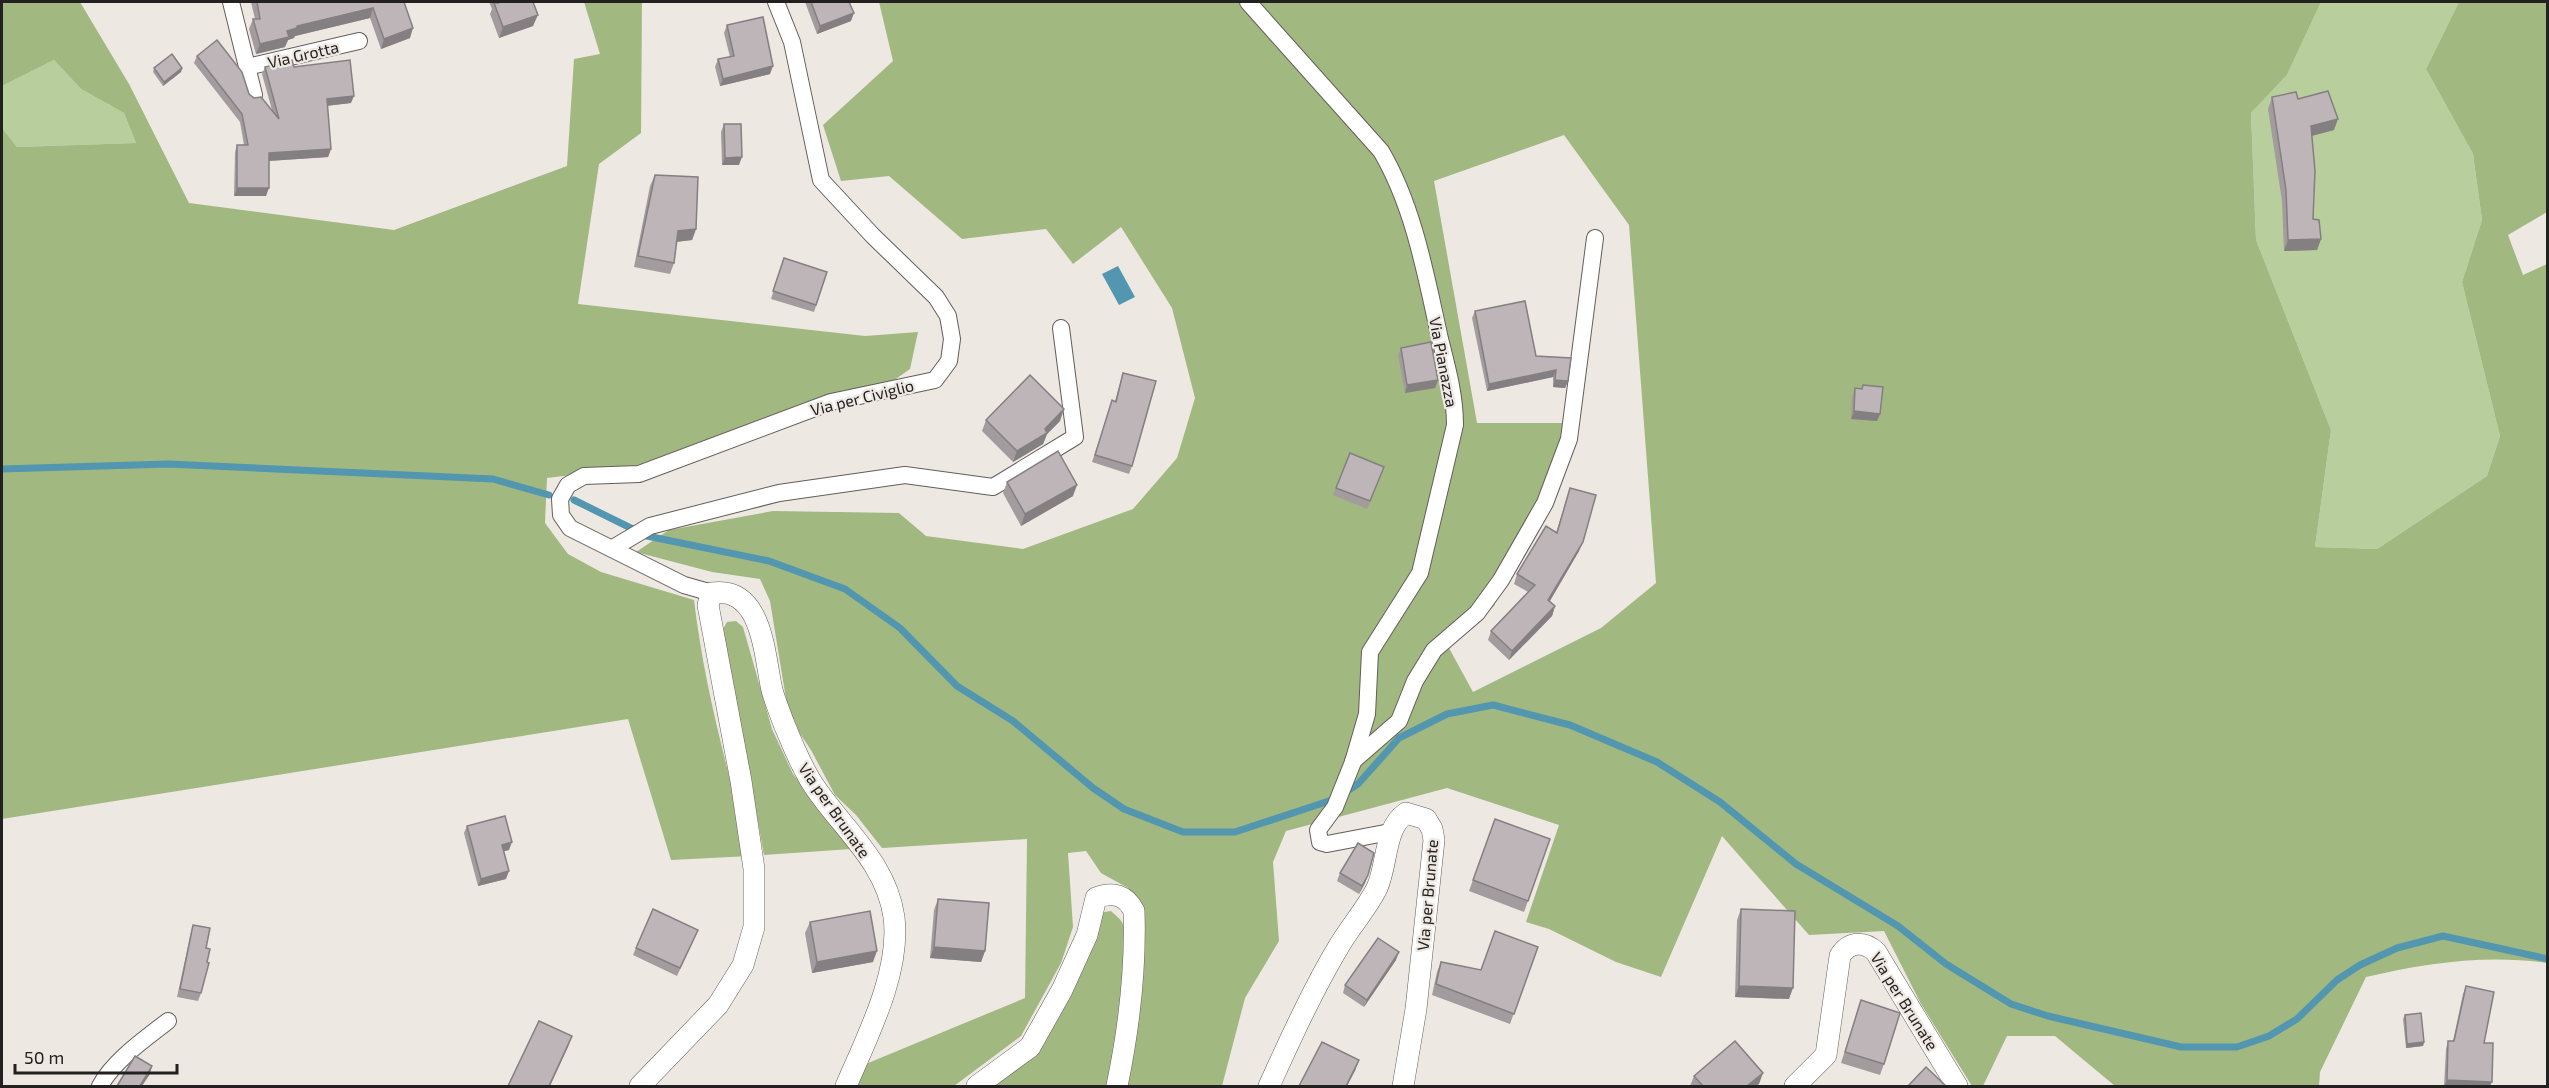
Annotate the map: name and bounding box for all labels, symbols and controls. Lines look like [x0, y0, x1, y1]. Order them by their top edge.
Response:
street label: Via Grotta [266, 37, 340, 71]
street label: Via Pianazza [1426, 315, 1462, 409]
street label: Via per Civiglio [808, 375, 916, 419]
street label: Via per Brunate [795, 759, 875, 861]
street label: Via per Brunate [1413, 838, 1441, 952]
street label: Via per Brunate [1867, 949, 1943, 1053]
scale bar [15, 1037, 177, 1075]
text: 50 m [24, 1046, 64, 1068]

